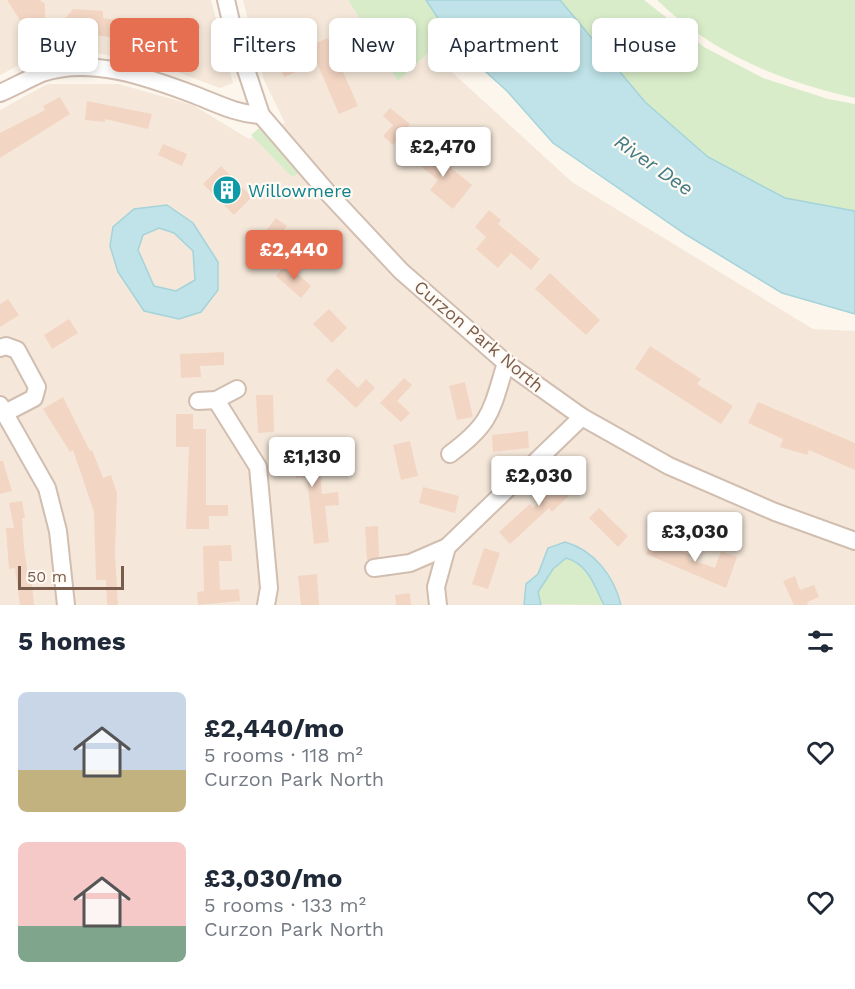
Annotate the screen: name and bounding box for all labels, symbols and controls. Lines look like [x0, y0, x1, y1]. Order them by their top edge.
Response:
chip: Buy [18, 18, 98, 72]
chip: Rent [110, 18, 199, 72]
chip: Filters [211, 18, 317, 72]
chip: New [329, 18, 416, 72]
chip: Apartment [428, 18, 580, 72]
chip: House [592, 18, 698, 72]
pin: £2,470 [394, 127, 492, 178]
water label: River Dee [610, 129, 698, 201]
text: £2,470 [410, 134, 476, 158]
building icon: Willowmere [211, 174, 243, 206]
place label: Willowmere [248, 180, 352, 201]
pin: £2,440 [245, 230, 343, 281]
text: £2,440 [260, 237, 328, 261]
street label: Curzon Park North [410, 276, 548, 396]
pin: £1,130 [263, 437, 361, 488]
text: £1,130 [283, 444, 341, 468]
pin: £2,030 [490, 456, 588, 507]
text: £2,030 [505, 463, 573, 487]
pin: £3,030 [646, 512, 744, 563]
text: £3,030 [661, 519, 729, 543]
scale bar [18, 563, 124, 590]
text: 50 m [27, 567, 67, 586]
icon: filters [804, 625, 837, 658]
text: 5 homes [18, 626, 126, 656]
text: £2,440/mo [204, 713, 344, 743]
icon: home [66, 716, 138, 788]
icon: heart [804, 736, 837, 769]
text: 5 rooms · 118 m² [204, 743, 363, 767]
text: Curzon Park North [204, 767, 384, 791]
text: £3,030/mo [204, 863, 342, 893]
icon: home [66, 866, 138, 938]
icon: heart [804, 886, 837, 919]
text: 5 rooms · 133 m² [204, 893, 366, 917]
text: Curzon Park North [204, 917, 384, 941]

